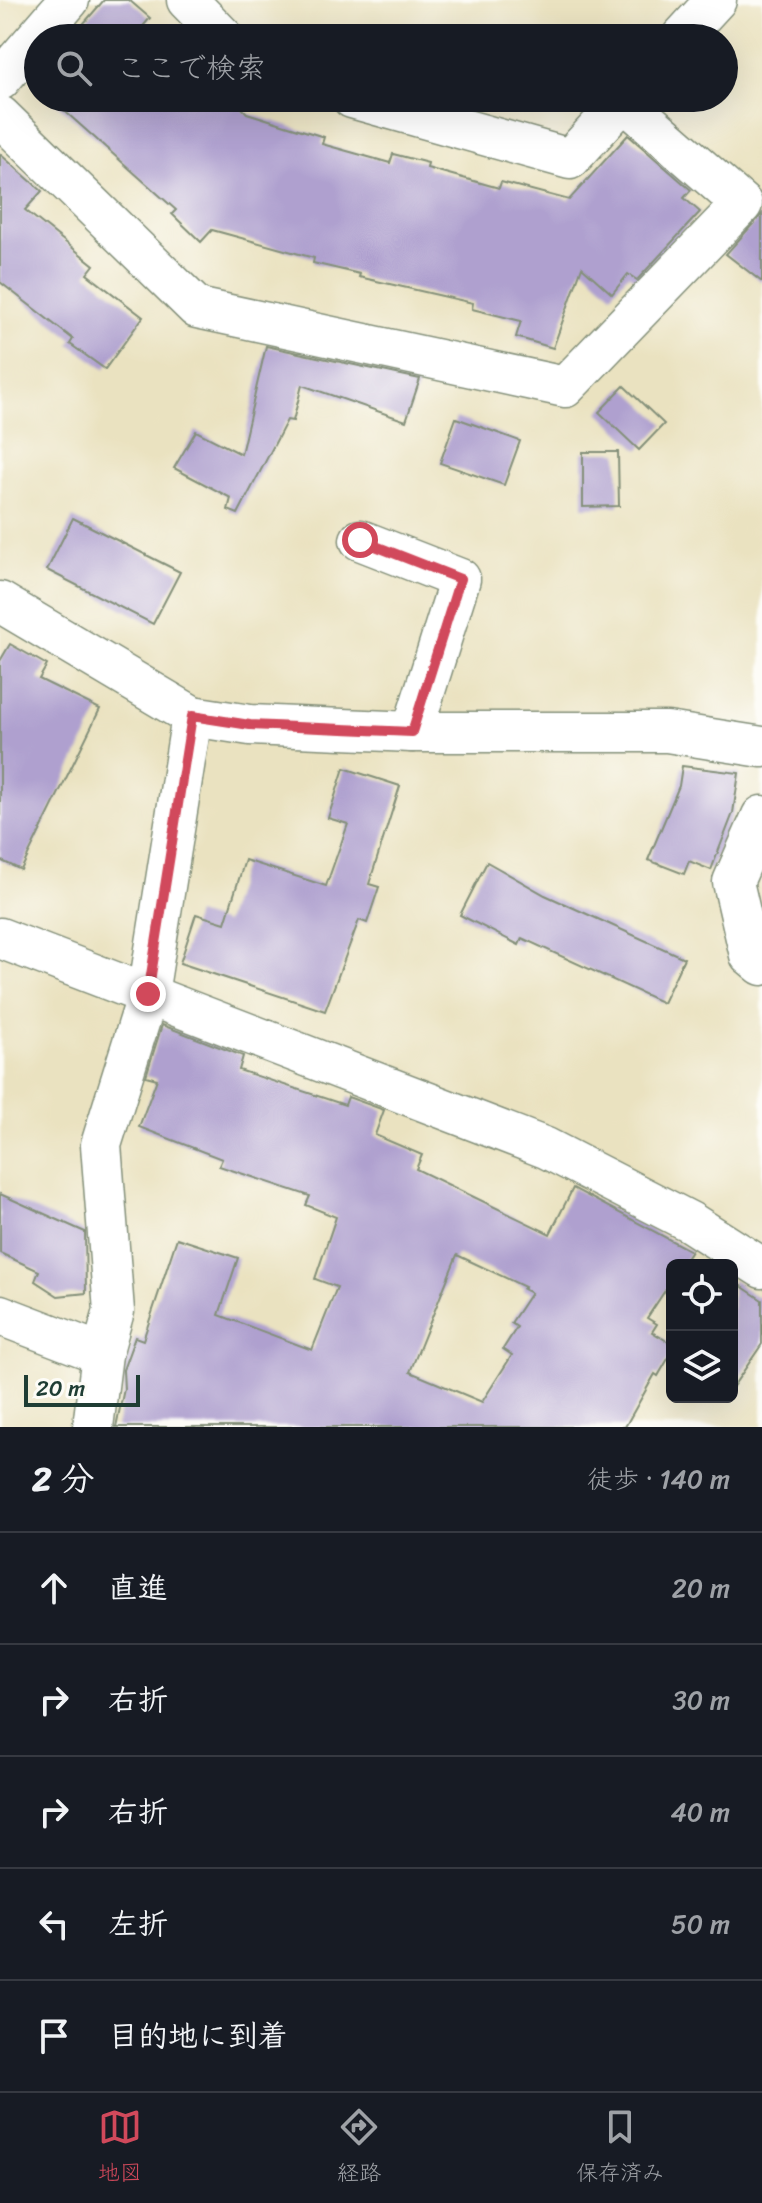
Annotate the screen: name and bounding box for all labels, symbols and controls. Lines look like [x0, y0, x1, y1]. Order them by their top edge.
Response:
search box [24, 24, 738, 112]
text: ここで検索 [116, 41, 266, 95]
icon: search [52, 46, 96, 90]
route start [342, 522, 378, 558]
route end [130, 976, 166, 1012]
map controls [666, 1259, 738, 1403]
button: locate [666, 1259, 738, 1331]
button: layers [666, 1331, 738, 1403]
text: 20 m [36, 1369, 85, 1408]
scale bar [24, 1371, 140, 1407]
text: 2 分 [32, 1449, 94, 1509]
text: 徒歩 · 140 m [587, 1456, 730, 1502]
text: 直進 [108, 1561, 168, 1615]
text: 20 m [672, 1565, 730, 1611]
icon: ahead [32, 1566, 76, 1610]
text: 右折 [108, 1673, 168, 1727]
text: 30 m [673, 1677, 730, 1723]
icon: right [32, 1678, 76, 1722]
text: 右折 [108, 1785, 168, 1839]
text: 40 m [671, 1789, 730, 1835]
icon: right [32, 1790, 76, 1834]
text: 左折 [108, 1897, 168, 1951]
text: 50 m [671, 1901, 730, 1947]
icon: left [32, 1902, 76, 1946]
text: 目的地に到着 [108, 2009, 288, 2063]
icon: arrive [32, 2014, 76, 2058]
tab: 地図 [98, 2105, 142, 2192]
tab: 経路 [337, 2105, 381, 2192]
tab: 保存済み [576, 2105, 664, 2192]

